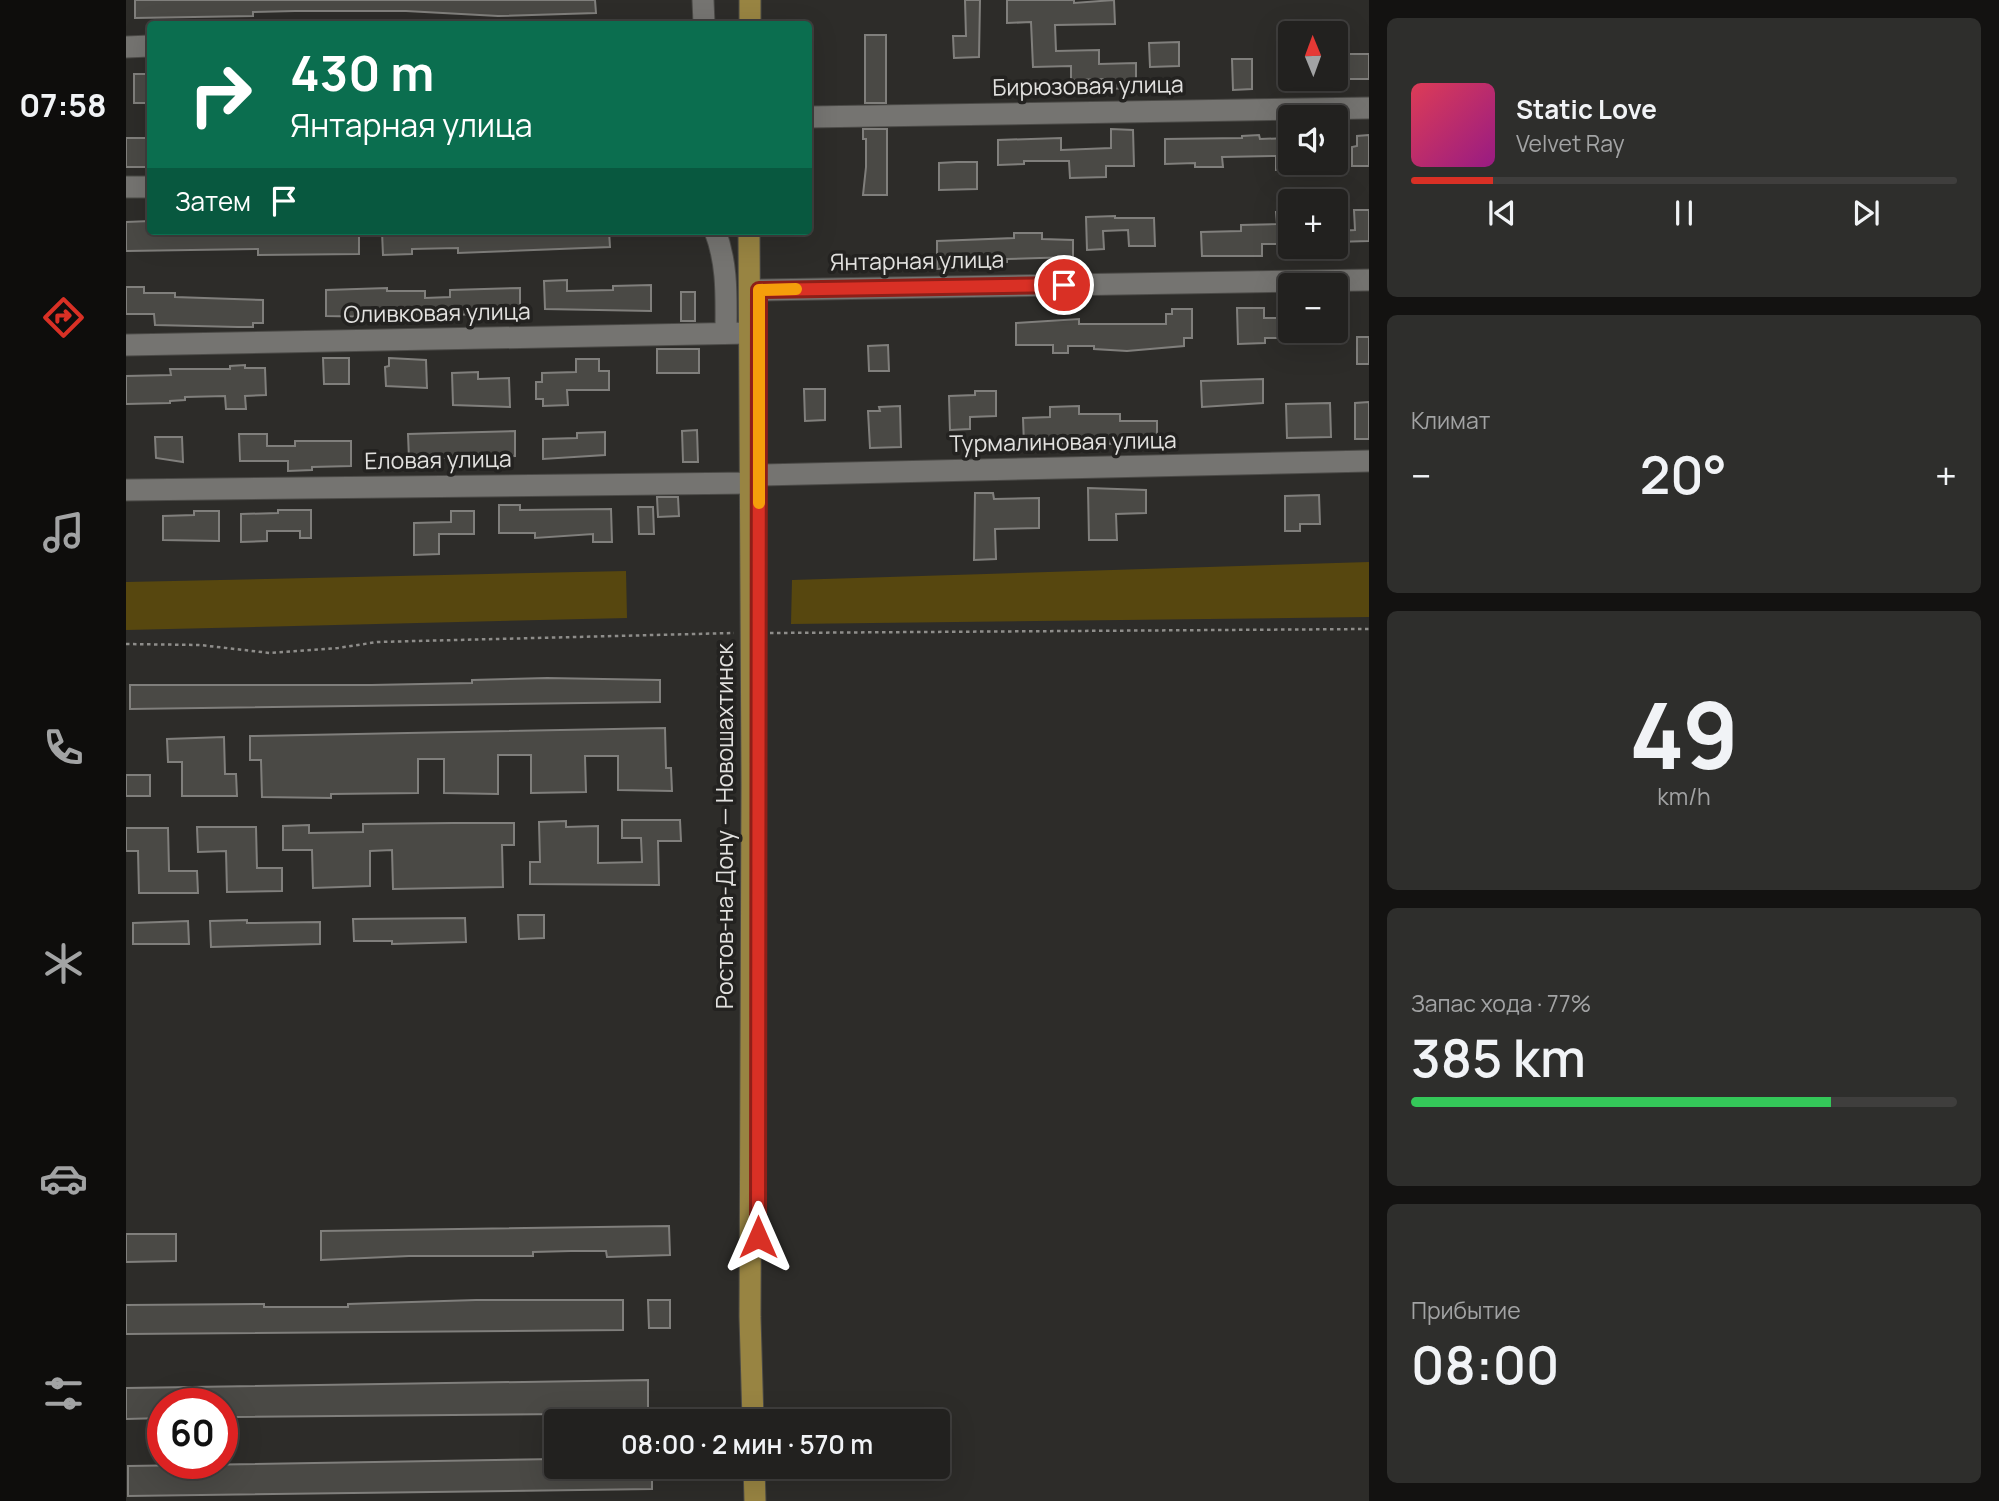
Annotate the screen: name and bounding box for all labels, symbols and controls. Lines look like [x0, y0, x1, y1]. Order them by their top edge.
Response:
north arrow [1278, 21, 1348, 91]
map controls [1278, 21, 1348, 343]
text: 430 m [290, 39, 434, 106]
icon: right [175, 49, 266, 140]
street label: Бирюзовая улица [992, 67, 1184, 103]
text: 07:58 [19, 83, 107, 127]
text: Static Love [1516, 91, 1657, 127]
text: Янтарная улица [290, 103, 533, 147]
button: sound [1278, 105, 1348, 175]
text: Velvet Ray [1516, 127, 1625, 159]
icon: arrive [265, 182, 303, 220]
text: Затем [175, 183, 251, 219]
button: + [1278, 189, 1348, 259]
icon: previous [1483, 194, 1521, 232]
icon: pause [1665, 194, 1703, 232]
icon: next [1847, 194, 1885, 232]
street label: Янтарная улица [830, 242, 1004, 278]
pin [1034, 255, 1094, 315]
icon: arrive [1045, 266, 1083, 304]
button: − [1278, 273, 1348, 343]
icon: directions [39, 293, 88, 342]
street label: Оливковая улица [343, 294, 531, 330]
text: Климат [1411, 404, 1490, 436]
street label: Турмалиновая улица [949, 423, 1177, 459]
text: 20° [1640, 439, 1727, 510]
street label: Еловая улица [364, 442, 512, 476]
text: − [1411, 449, 1432, 501]
text: + [1935, 449, 1957, 501]
icon: music [39, 508, 88, 557]
street label: Ростов-на-Дону — Новошахтинск [708, 642, 740, 1009]
text: 49 [1629, 672, 1739, 796]
icon: phone [39, 723, 88, 772]
text: km/h [1657, 780, 1711, 812]
icon: climate [39, 939, 88, 988]
text: Запас хода · 77% [1411, 987, 1591, 1019]
text: 385 km [1411, 1022, 1586, 1093]
icon: car [39, 1154, 88, 1203]
position arrow [721, 1200, 795, 1274]
text: Прибытие [1411, 1294, 1521, 1326]
text: 08:00 [1411, 1329, 1560, 1400]
icon: filters [39, 1369, 88, 1418]
speed limit sign: 60 [147, 1388, 238, 1479]
text: 08:00 · 2 мин · 570 m [621, 1426, 873, 1462]

